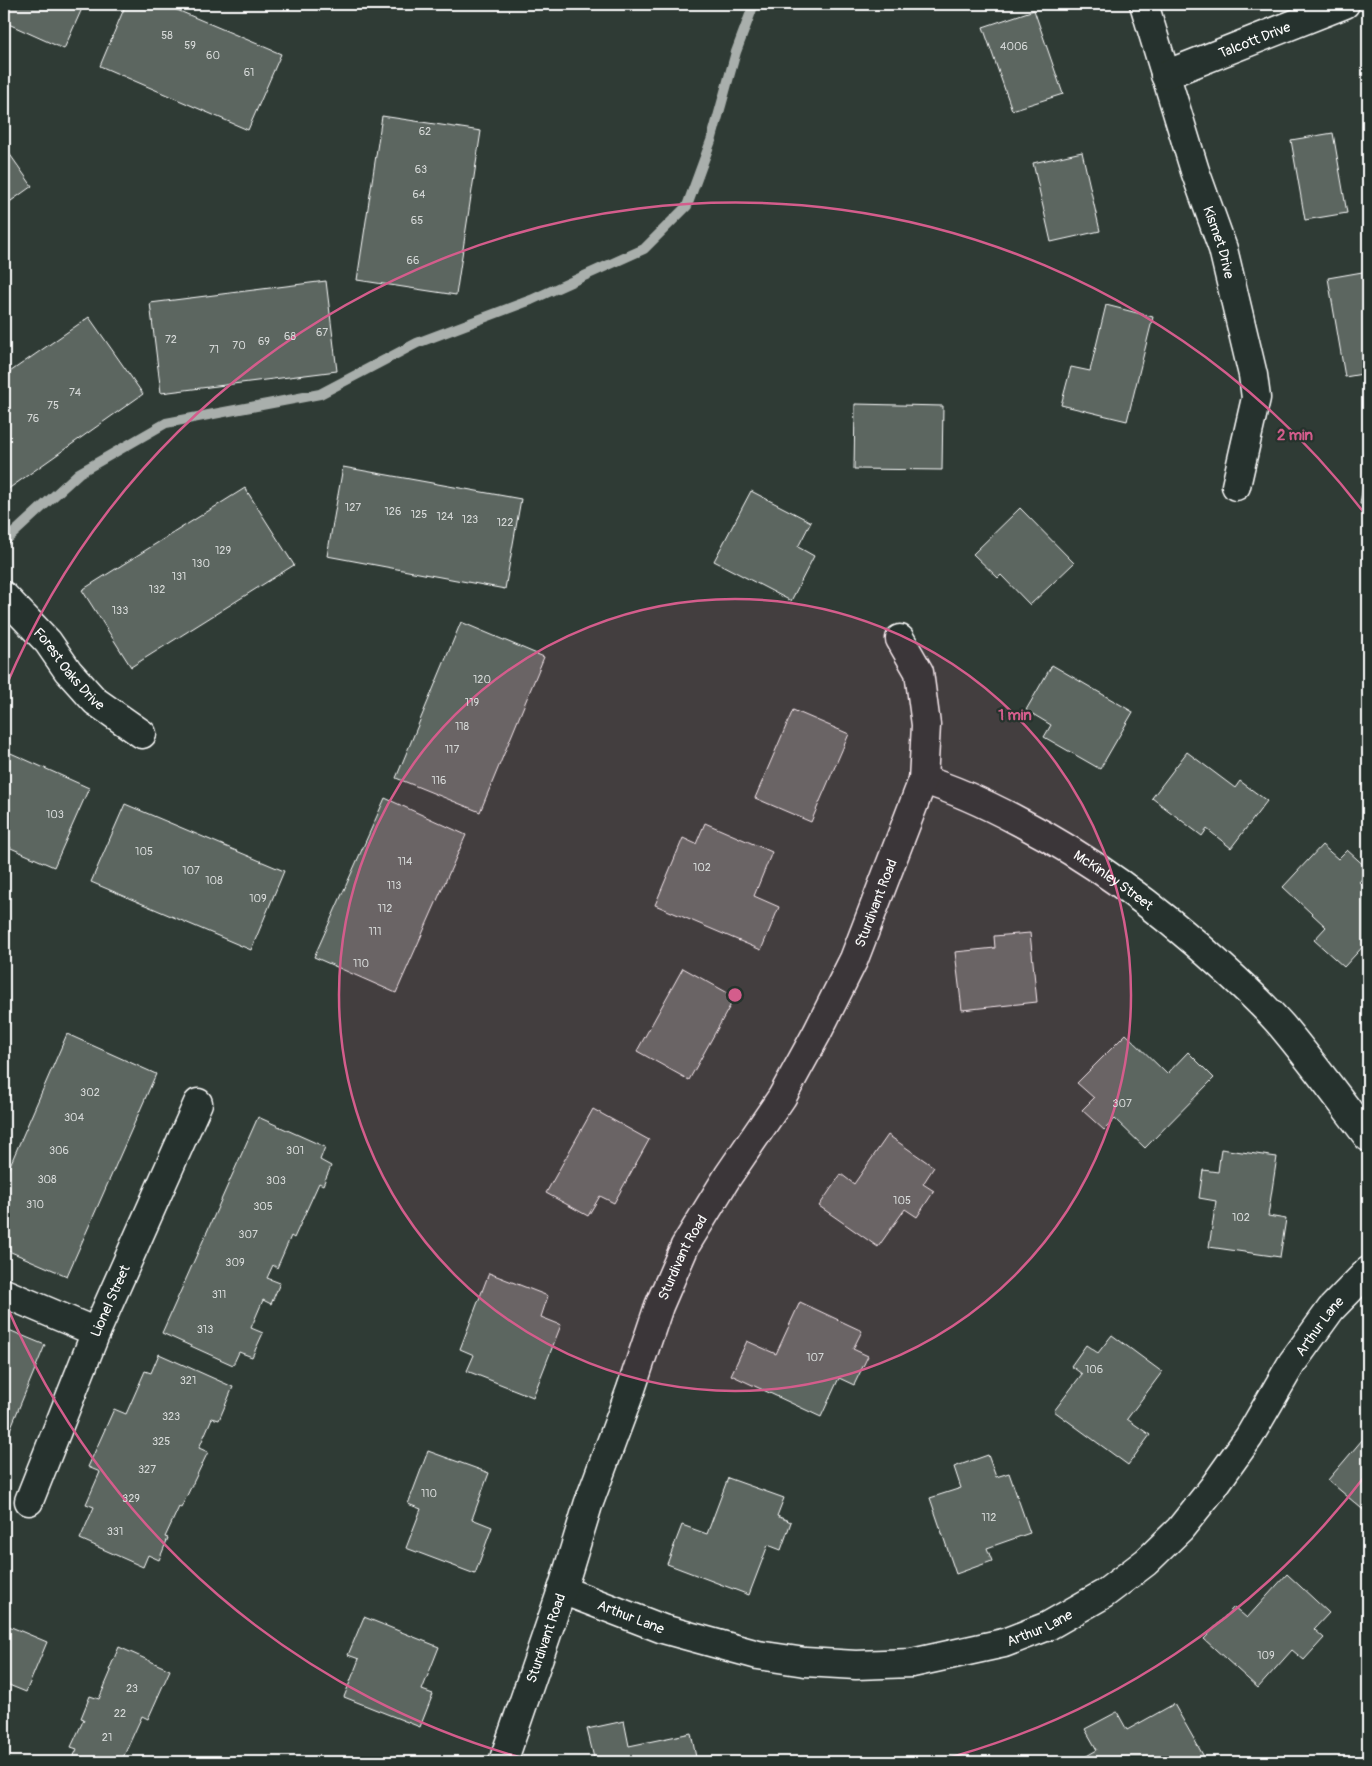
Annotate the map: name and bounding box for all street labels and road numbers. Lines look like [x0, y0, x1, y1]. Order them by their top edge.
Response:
street label: Talcott Drive [1216, 18, 1293, 62]
street label: Kismet Drive [1200, 204, 1238, 280]
street label: Forest Oaks Drive [30, 624, 108, 714]
street label: McKinley Street [1071, 846, 1157, 914]
street label: Sturdivant Road [851, 856, 900, 950]
street label: Sturdivant Road [654, 1211, 711, 1303]
street label: Lionel Street [87, 1262, 133, 1339]
street label: Arthur Lane [1291, 1293, 1347, 1359]
street label: Sturdivant Road [522, 1591, 569, 1685]
street label: Arthur Lane [595, 1596, 667, 1637]
street label: Arthur Lane [1004, 1605, 1075, 1650]

